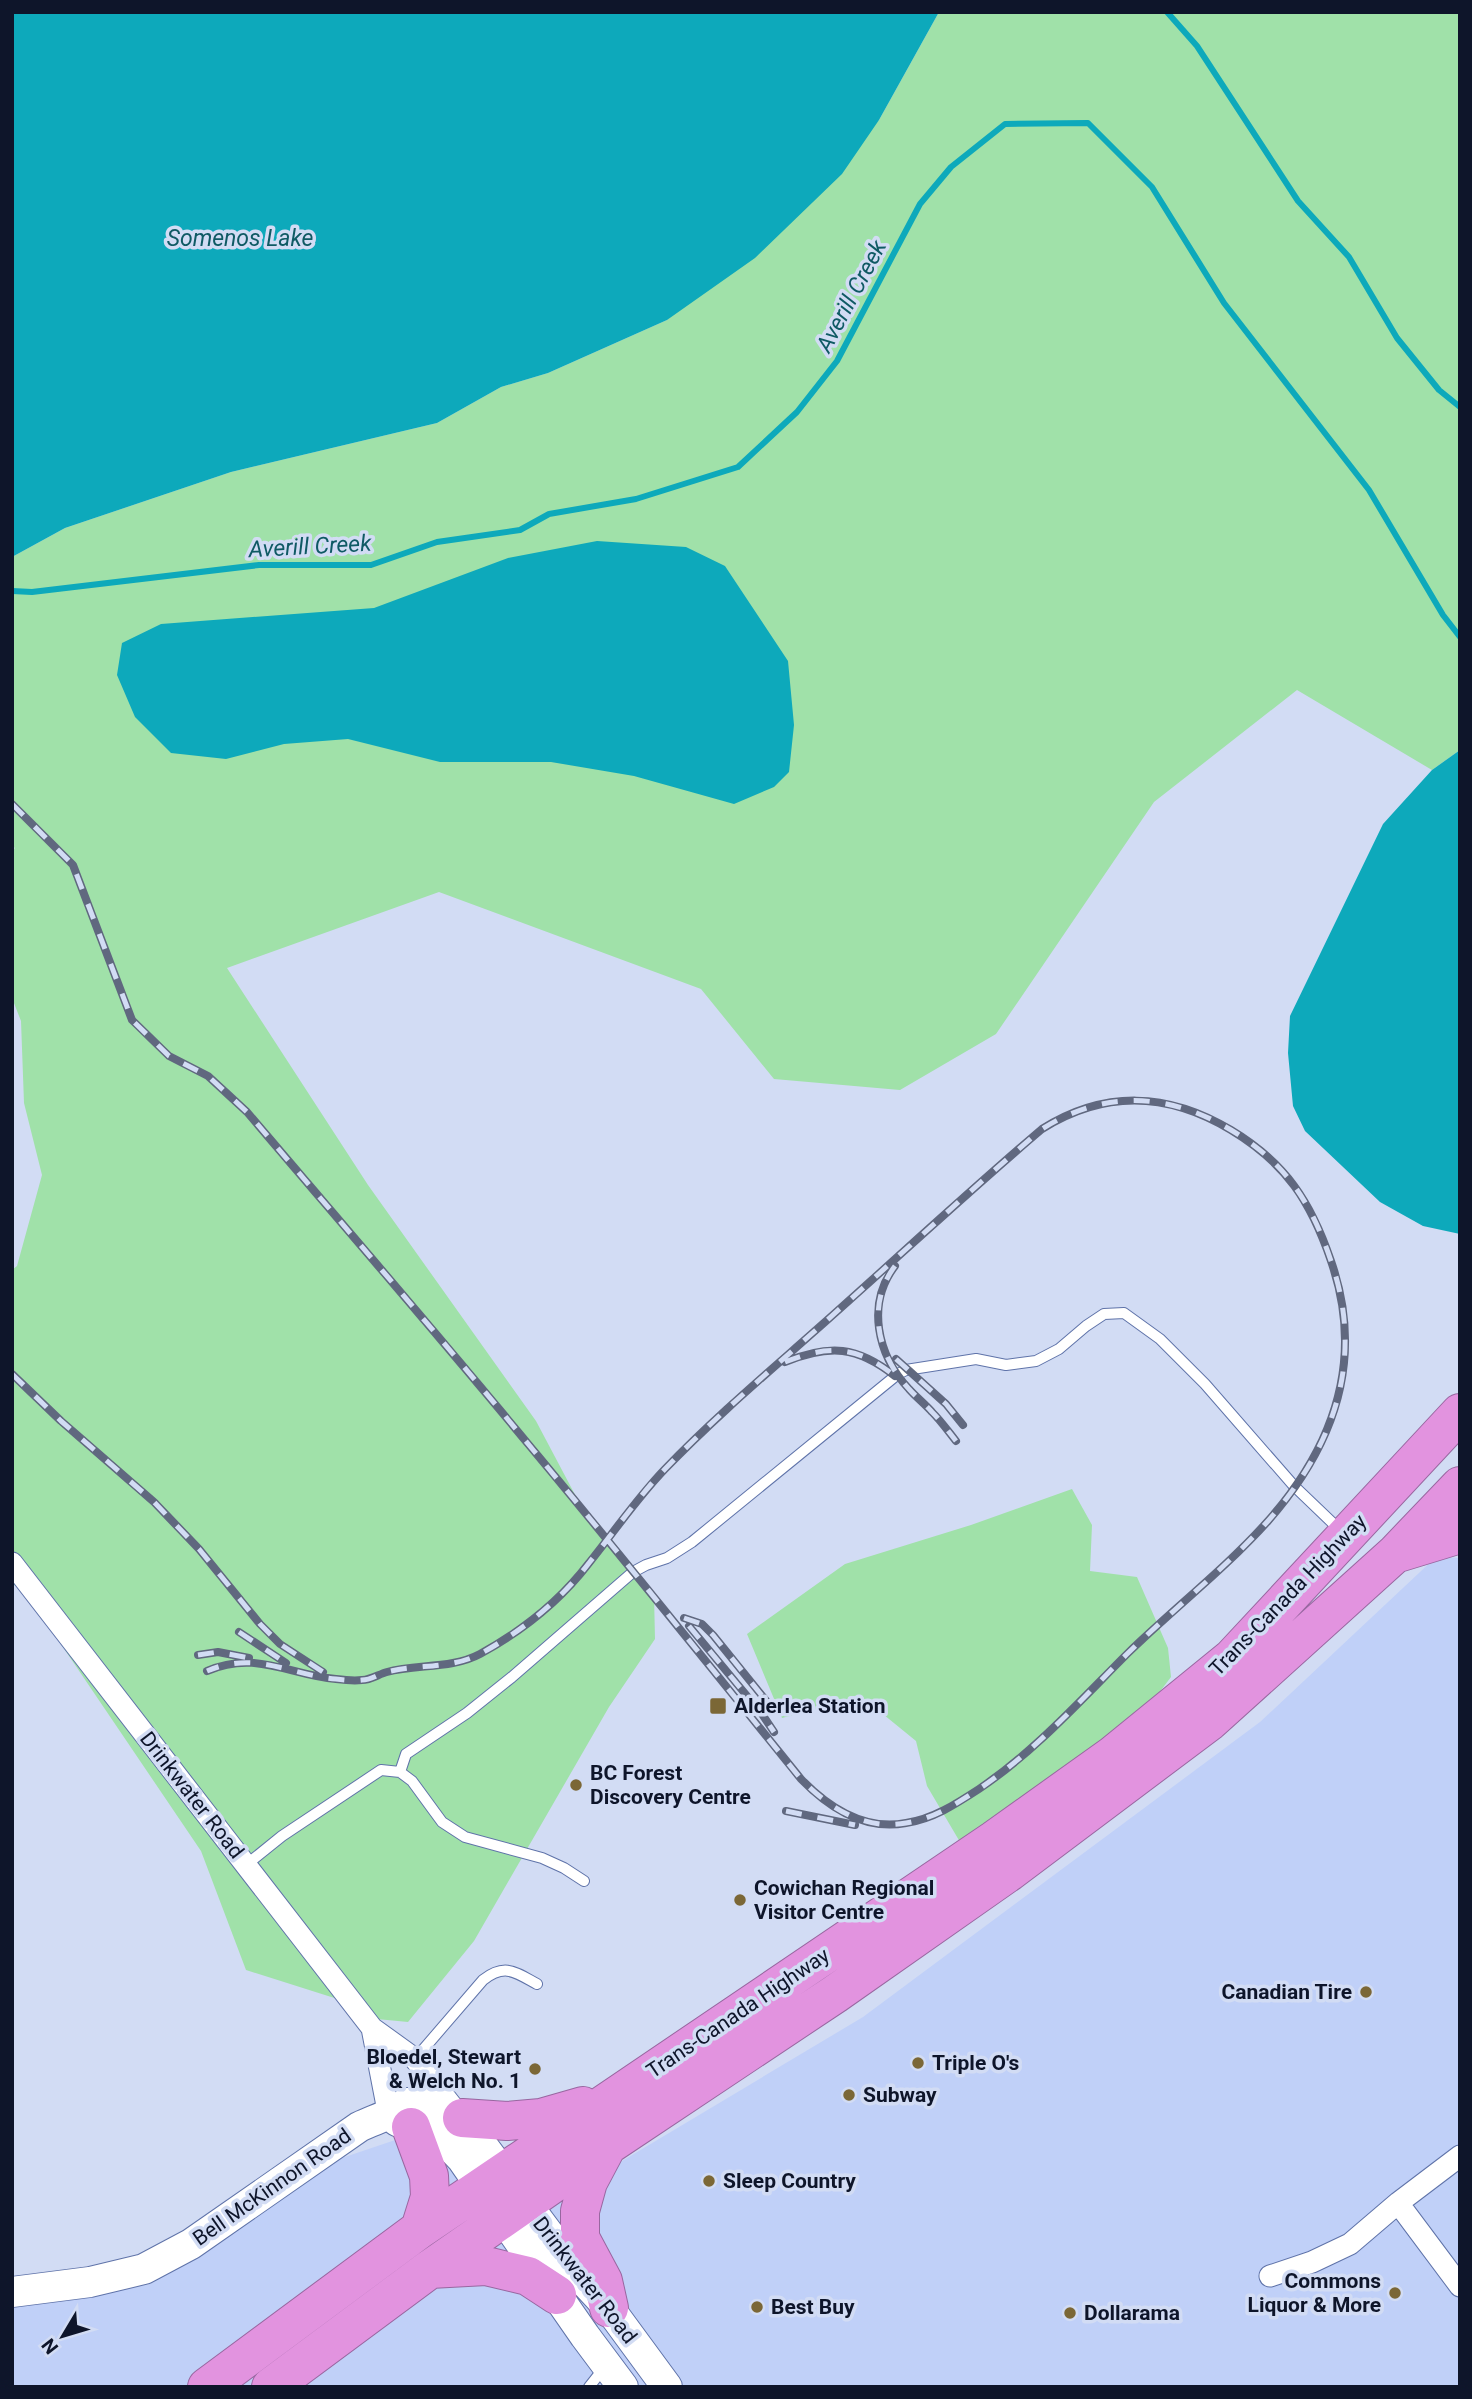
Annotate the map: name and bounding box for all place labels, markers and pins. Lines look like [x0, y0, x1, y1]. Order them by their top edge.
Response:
place label: Alderlea Station [734, 1694, 885, 1718]
marker: Alderlea Station [708, 1696, 728, 1716]
place label: BC Forest Discovery Centre [590, 1761, 751, 1809]
marker: BC Forest Discovery Centre [568, 1777, 584, 1793]
place label: Cowichan Regional Visitor Centre [754, 1876, 934, 1924]
marker: Cowichan Regional Visitor Centre [732, 1892, 748, 1908]
place label: Canadian Tire [1222, 1980, 1352, 2004]
marker: Canadian Tire [1358, 1984, 1374, 2000]
place label: Bloedel, Stewart & Welch No. 1 [366, 2045, 521, 2093]
place label: Triple O's [932, 2051, 1019, 2075]
marker: Triple O's [910, 2055, 926, 2071]
marker: Bloedel, Stewart & Welch No. 1 [527, 2061, 543, 2077]
place label: Subway [863, 2083, 937, 2107]
marker: Subway [841, 2087, 857, 2103]
place label: Sleep Country [723, 2169, 856, 2193]
marker: Sleep Country [701, 2173, 717, 2189]
place label: Commons Liquor & More [1248, 2269, 1381, 2317]
marker: Commons Liquor & More [1387, 2285, 1403, 2301]
place label: Best Buy [771, 2295, 855, 2319]
marker: Best Buy [749, 2299, 765, 2315]
place label: Dollarama [1084, 2301, 1180, 2325]
marker: Dollarama [1062, 2305, 1078, 2321]

